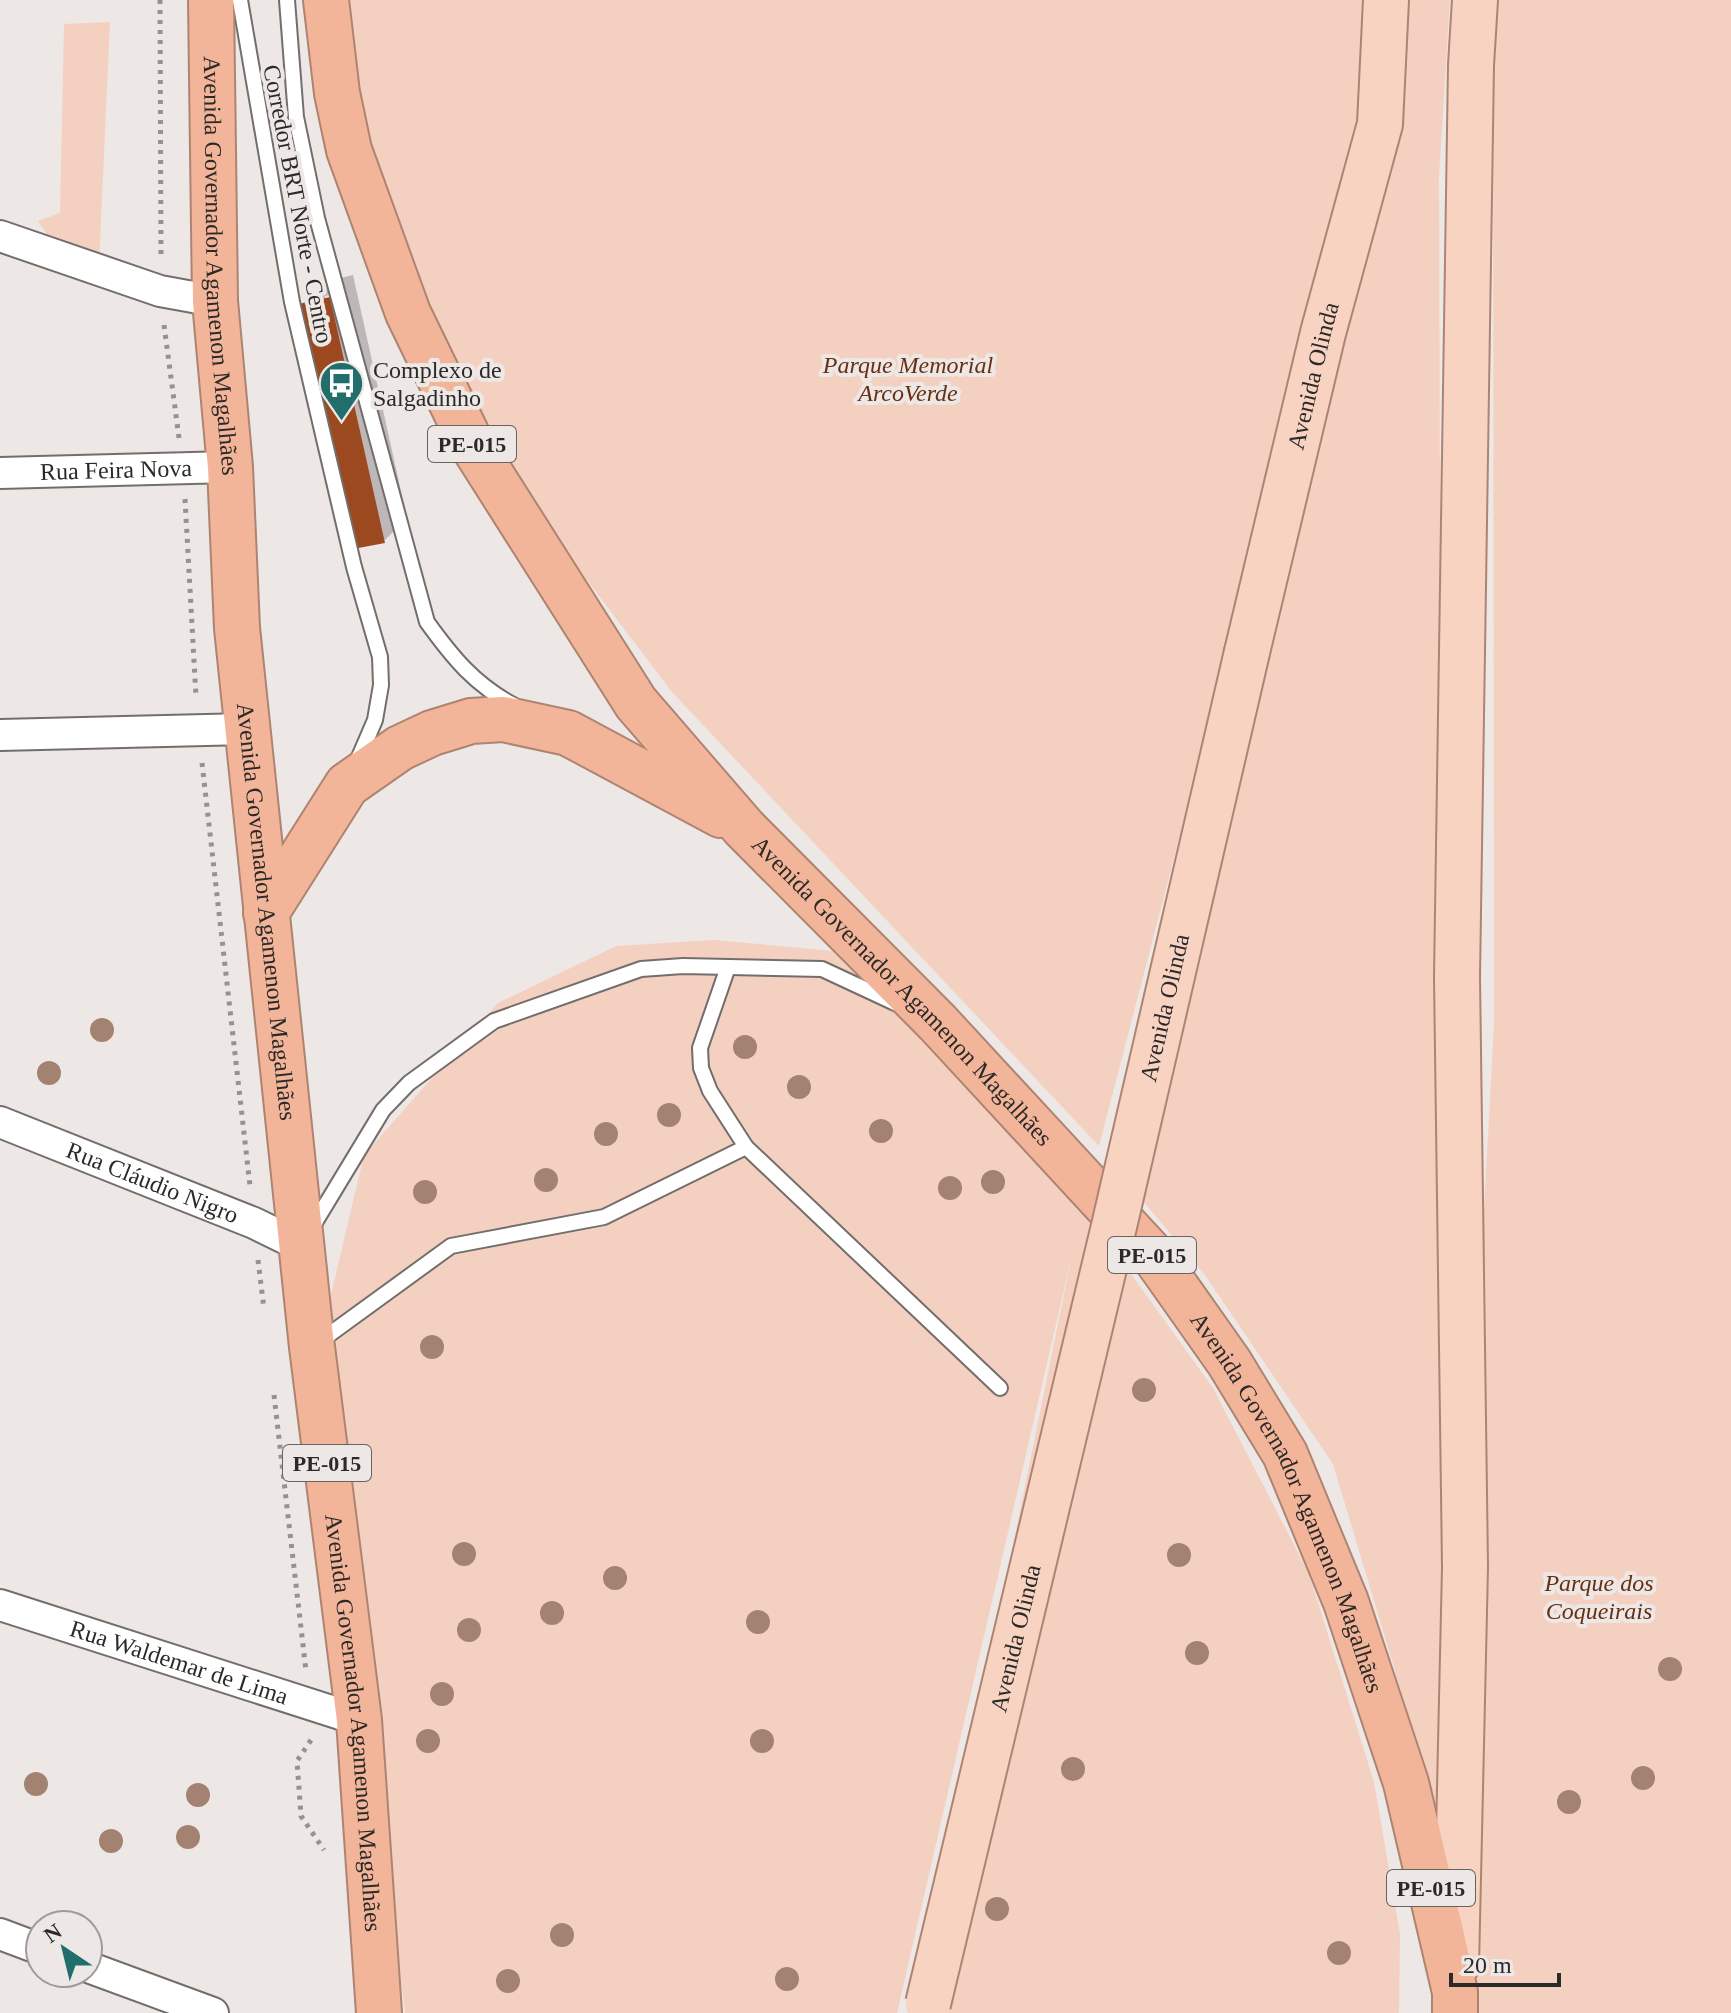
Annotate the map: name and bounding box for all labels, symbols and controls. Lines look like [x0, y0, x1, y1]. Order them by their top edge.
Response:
street label: Avenida Governador Agamenon Magalhães [199, 56, 243, 476]
street label: Corredor BRT Norte - Centro [258, 62, 338, 346]
street label: Avenida Olinda [1283, 299, 1344, 452]
park label: Parque Memorial ArcoVerde [822, 352, 994, 406]
place label: Complexo de Salgadinho [373, 357, 502, 411]
bus stop icon: Complexo de Salgadinho [318, 360, 366, 423]
road number: PE-015 [428, 426, 516, 462]
street label: Rua Feira Nova [40, 455, 193, 485]
street label: Avenida Governador Agamenon Magalhães [232, 701, 301, 1122]
street label: Avenida Governador Agamenon Magalhães [747, 831, 1058, 1151]
street label: Avenida Olinda [1135, 931, 1194, 1084]
street label: Rua Cláudio Nigro [63, 1137, 242, 1228]
road number: PE-015 [1108, 1237, 1196, 1273]
street label: Avenida Governador Agamenon Magalhães [1185, 1307, 1388, 1696]
road number: PE-015 [283, 1445, 371, 1481]
street label: Avenida Governador Agamenon Magalhães [320, 1512, 386, 1933]
street label: Avenida Olinda [985, 1562, 1046, 1715]
park label: Parque dos Coqueirais [1543, 1570, 1654, 1624]
street label: Rua Waldemar de Lima [67, 1615, 292, 1710]
road number: PE-015 [1387, 1870, 1475, 1906]
north arrow [24, 1909, 104, 1989]
text: N [39, 1918, 67, 1948]
scale bar [1451, 1937, 1559, 1987]
text: 20 m [1463, 1952, 1512, 1978]

